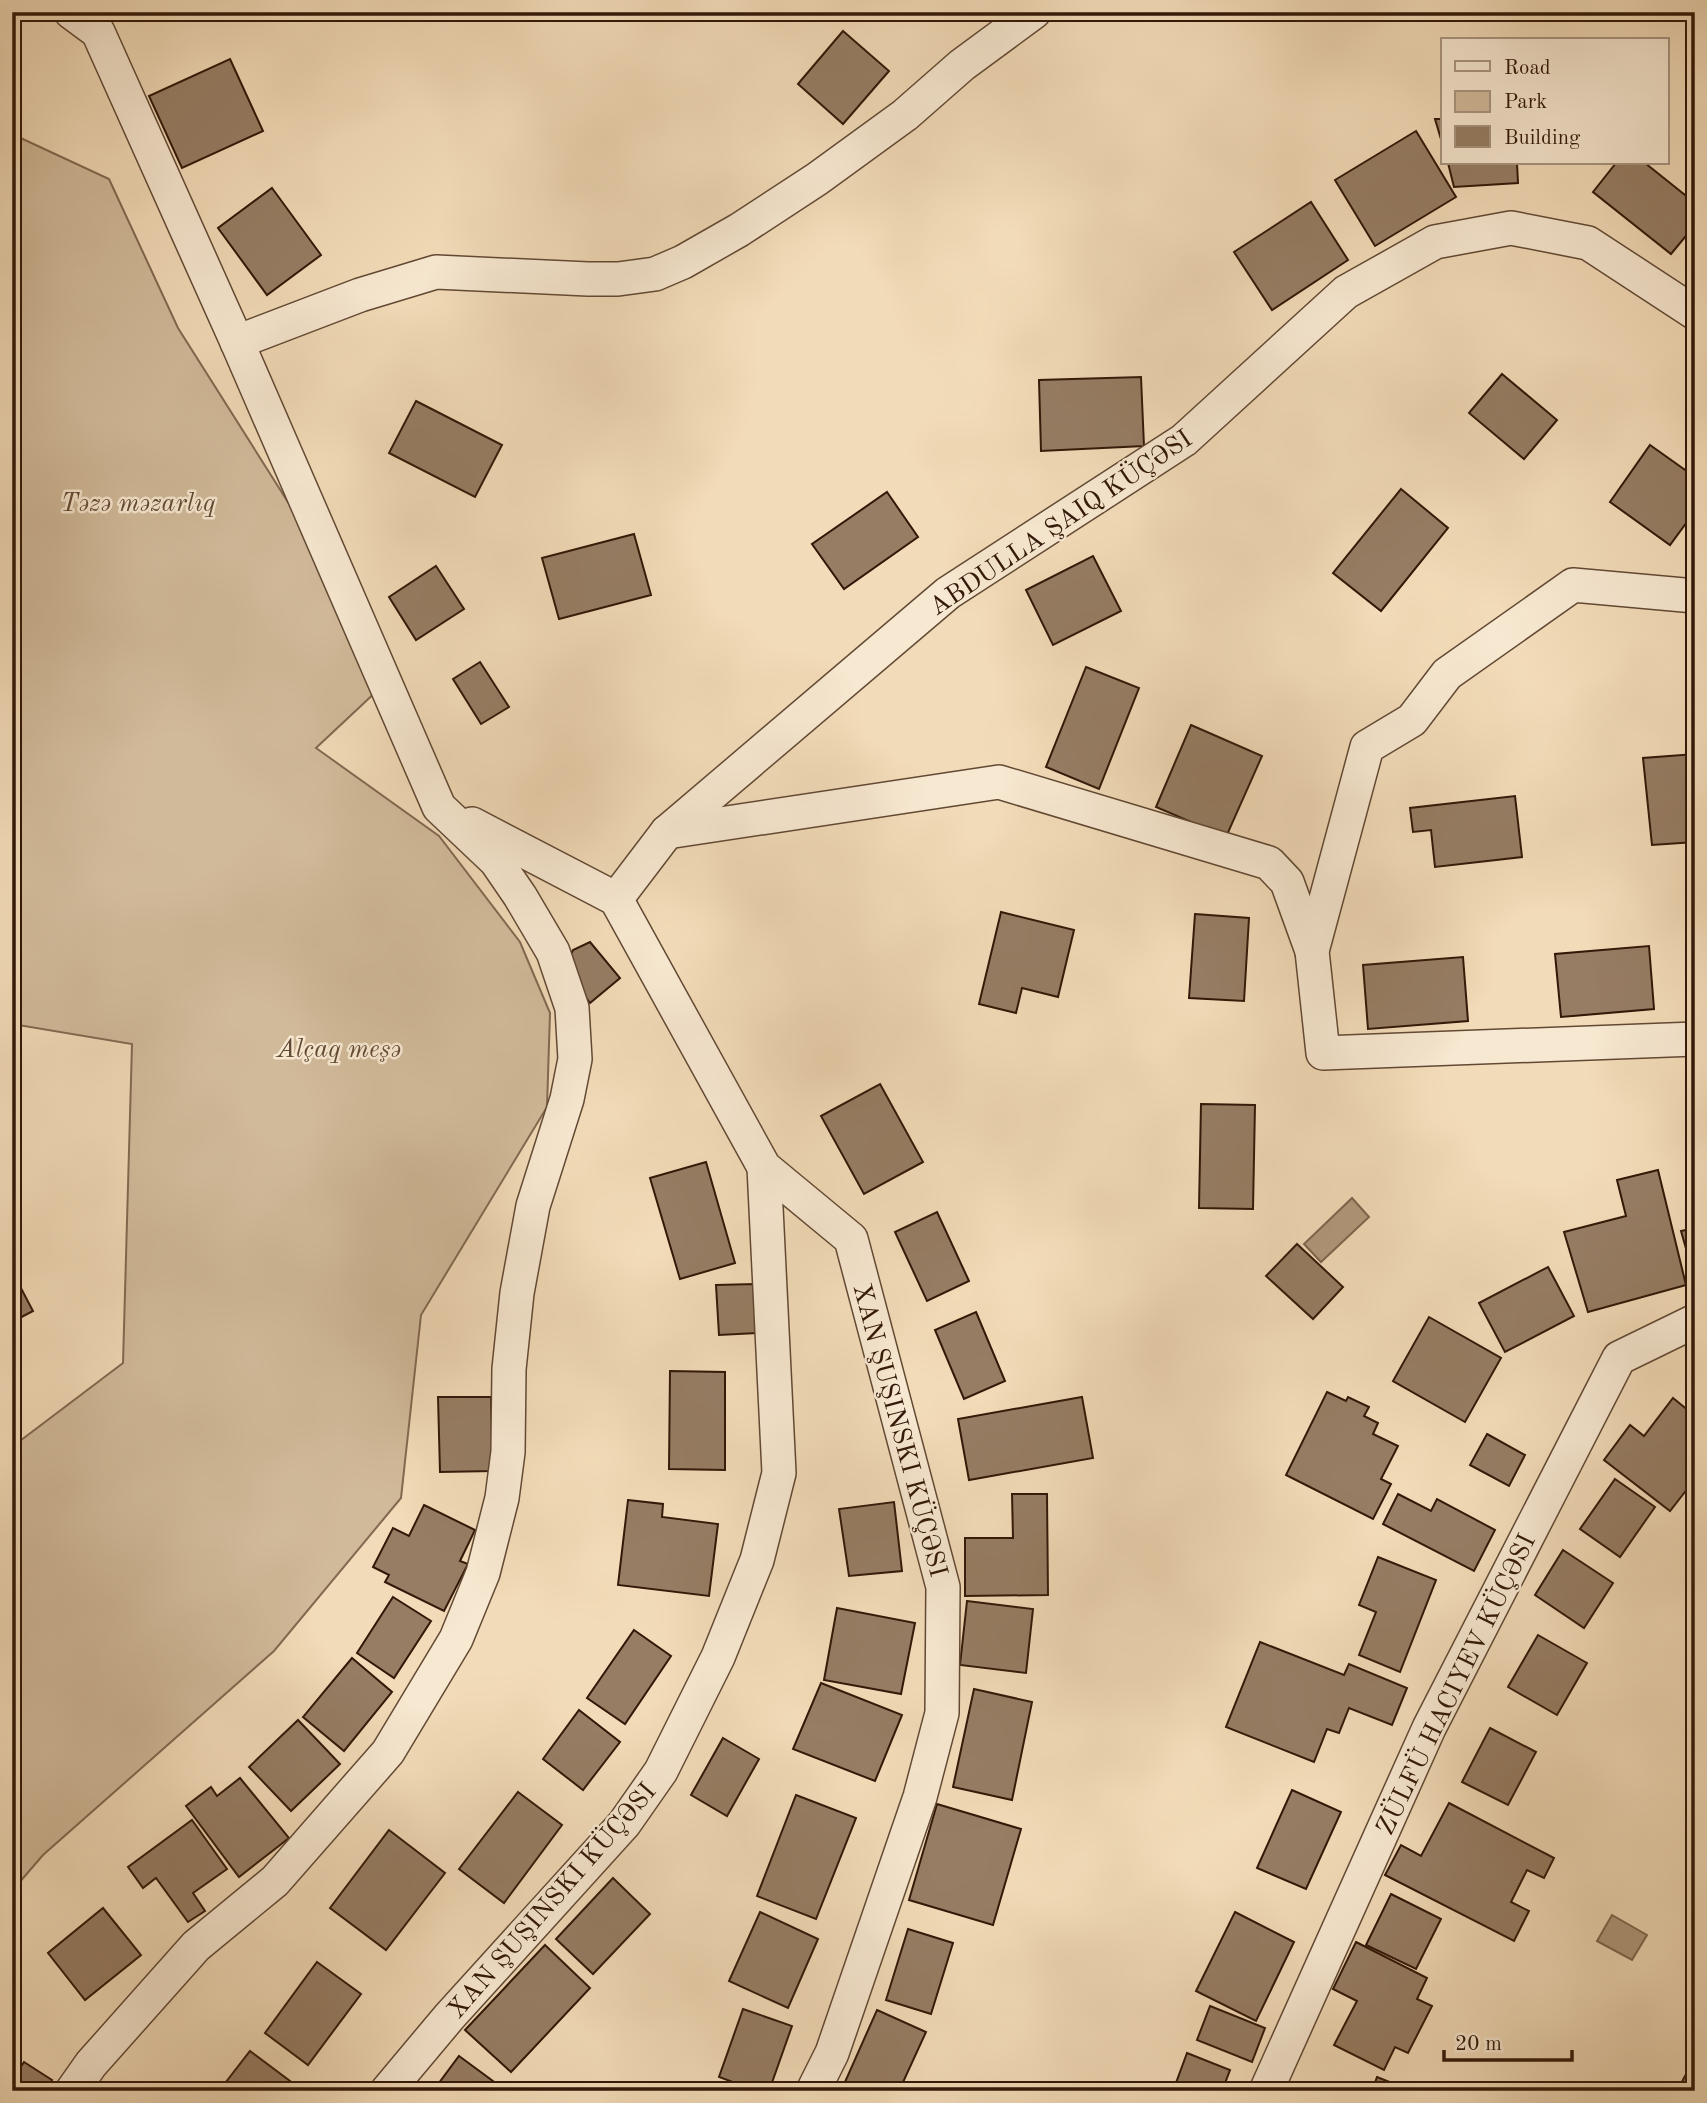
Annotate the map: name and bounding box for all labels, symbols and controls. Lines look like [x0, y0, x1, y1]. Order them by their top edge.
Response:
legend [1441, 38, 1668, 164]
text: Road [1504, 58, 1551, 79]
text: Park [1504, 92, 1547, 113]
text: Building [1504, 128, 1581, 149]
street label: ABDULLA ŞAIQ KÜÇƏSI [923, 423, 1197, 621]
park label: Təzə məzarlıq [61, 491, 216, 517]
park label: Alçaq meşə [275, 1037, 401, 1063]
street label: XAN ŞUŞINSKI KÜÇƏSI [847, 1280, 955, 1580]
street label: ZÜLFÜ HACIYEV KÜÇƏSI [1369, 1529, 1541, 1839]
street label: XAN ŞUŞINSKI KÜÇƏSI [440, 1776, 662, 2024]
scale bar [1444, 2019, 1572, 2063]
text: 20 m [1455, 2034, 1502, 2055]

